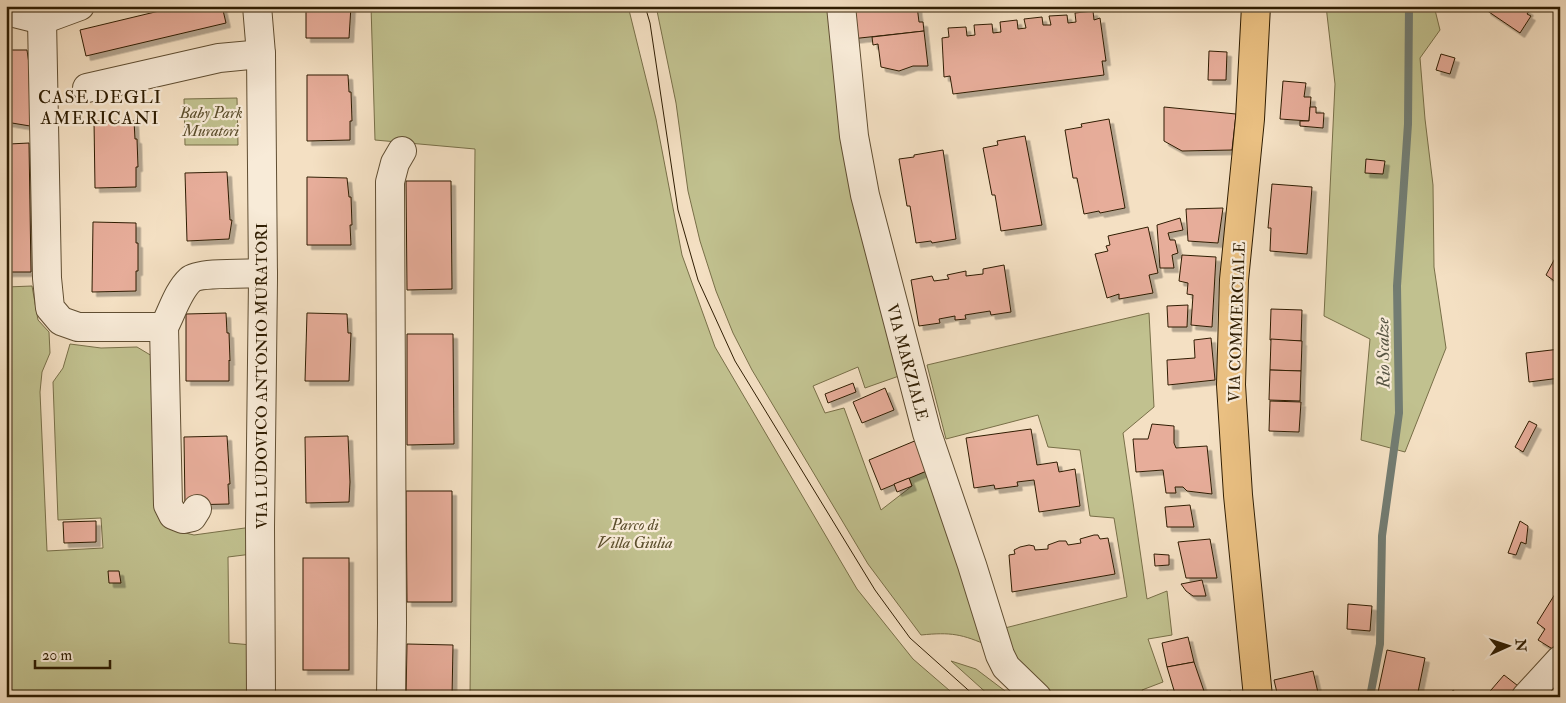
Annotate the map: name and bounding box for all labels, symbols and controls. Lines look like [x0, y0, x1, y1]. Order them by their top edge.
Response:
district label: CASE DEGLI AMERICANI [38, 86, 162, 130]
park label: Baby Park Muratori [179, 103, 243, 141]
street label: VIA LUDOVICO ANTONIO MURATORI [252, 223, 272, 529]
street label: VIA COMMERCIALE [1224, 241, 1250, 403]
street label: VIA MARZIALE [882, 302, 932, 423]
water label: Rio Scalze [1371, 316, 1396, 390]
park label: Parco di Villa Giulia [597, 515, 673, 553]
north arrow [1484, 620, 1534, 670]
scale bar [35, 638, 110, 670]
text: N [1512, 638, 1529, 653]
text: 20 m [42, 646, 72, 665]

